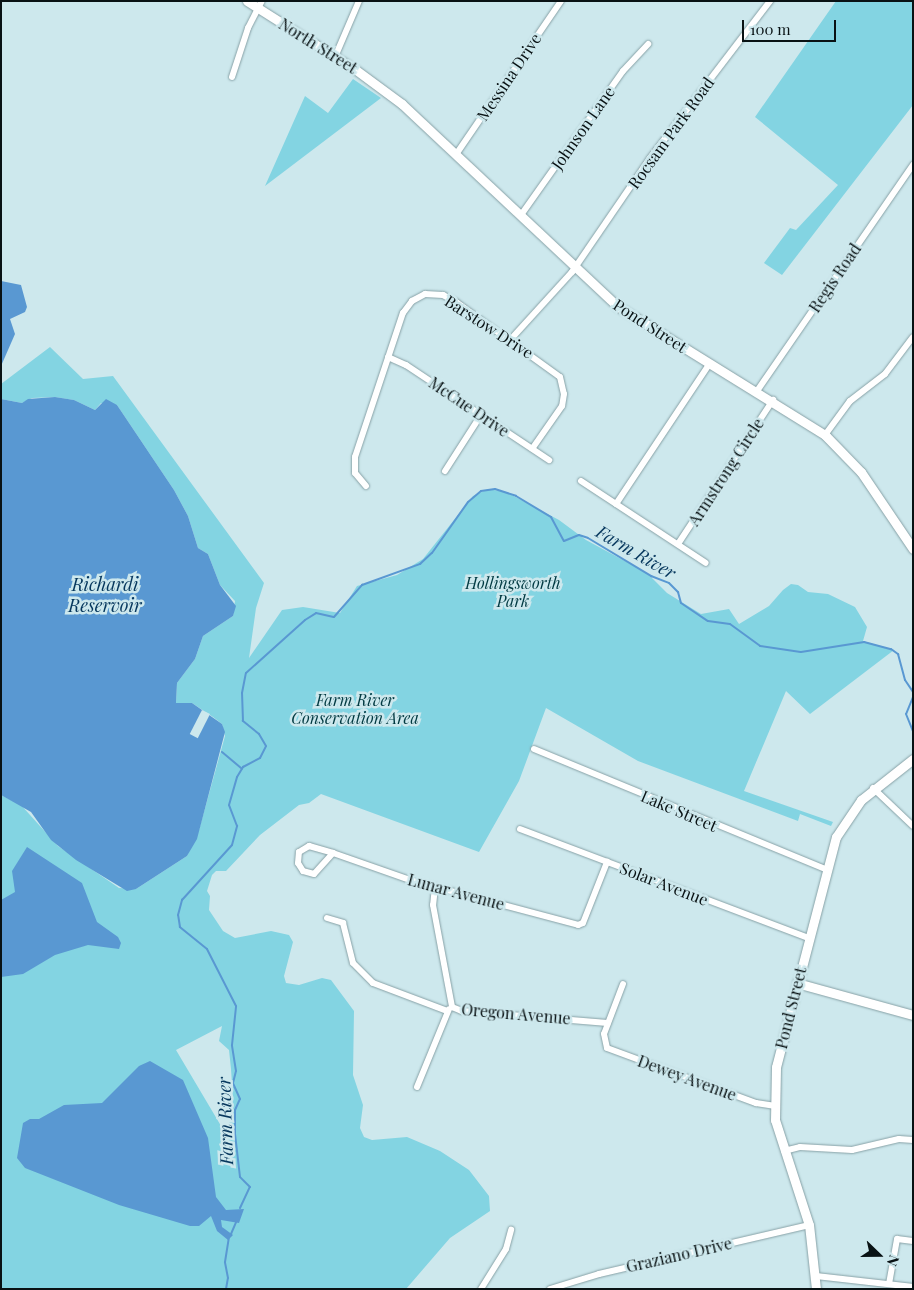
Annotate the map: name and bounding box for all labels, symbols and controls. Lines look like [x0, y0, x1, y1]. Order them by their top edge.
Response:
scale bar [744, 10, 838, 42]
street label: North Street [275, 14, 361, 78]
text: 100 m [750, 19, 791, 39]
street label: Messina Drive [473, 30, 545, 124]
street label: Rocsam Park Road [624, 73, 718, 193]
street label: Johnson Lane [547, 83, 619, 173]
street label: Regis Road [805, 240, 865, 316]
street label: Barstow Drive [441, 291, 537, 363]
street label: Pond Street [610, 295, 690, 357]
street label: McCue Drive [425, 373, 513, 441]
street label: Armstrong Circle [684, 415, 768, 529]
water label: Farm River [592, 521, 680, 583]
park label: Hollingsworth Park [465, 573, 561, 611]
water label: Richardi Reservoir [68, 574, 142, 616]
park label: Farm River Conservation Area [291, 690, 419, 728]
street label: Lake Street [638, 786, 720, 836]
street label: Solar Avenue [617, 858, 711, 910]
street label: Lunar Avenue [405, 870, 507, 914]
street label: Pond Street [772, 965, 810, 1051]
street label: Oregon Avenue [460, 1000, 572, 1028]
street label: Dewey Avenue [635, 1051, 739, 1105]
water label: Farm River [213, 1077, 237, 1165]
north arrow [854, 1230, 904, 1280]
street label: Graziano Drive [624, 1233, 734, 1277]
text: N [883, 1253, 904, 1269]

